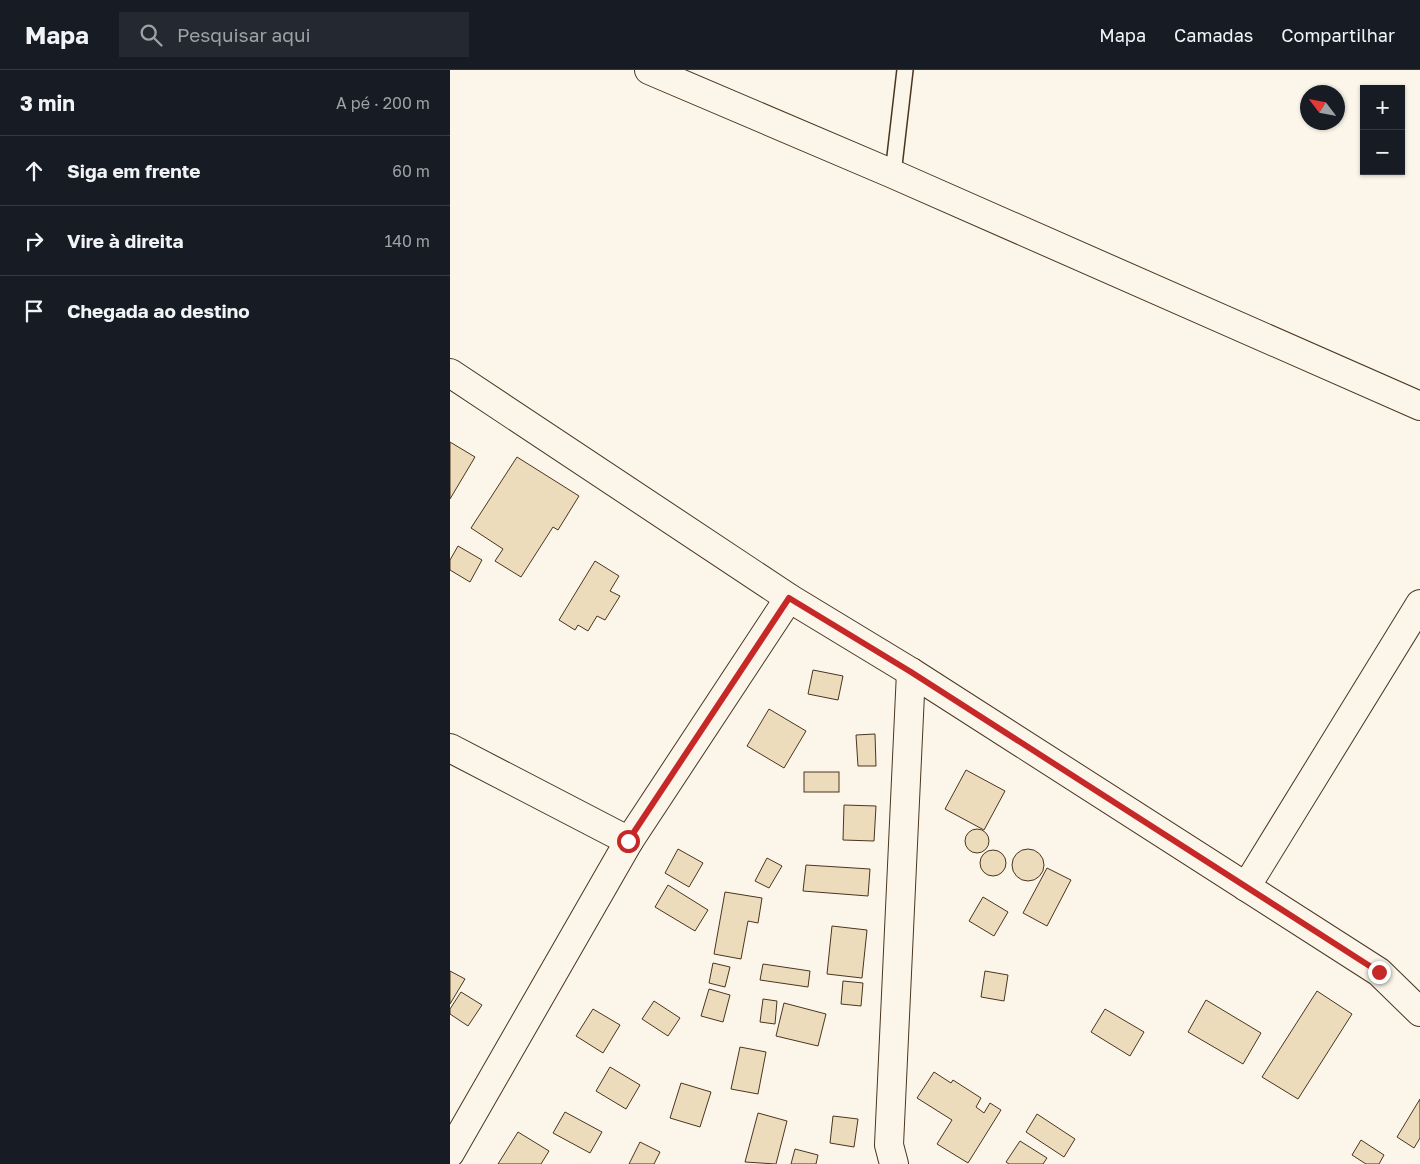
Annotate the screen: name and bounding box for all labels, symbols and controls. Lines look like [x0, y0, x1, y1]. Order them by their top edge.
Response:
search box [119, 12, 469, 57]
text: Mapa [25, 20, 89, 49]
icon: search [137, 21, 165, 49]
text: Pesquisar aqui [177, 23, 311, 46]
text: Mapa [1099, 24, 1146, 46]
text: Camadas [1174, 24, 1253, 46]
text: Compartilhar [1281, 24, 1395, 46]
north arrow [1300, 85, 1345, 130]
map controls [1360, 85, 1405, 175]
button: + [1360, 85, 1405, 130]
text: 3 min [20, 90, 75, 116]
text: A pé · 200 m [336, 93, 430, 113]
button: − [1360, 130, 1405, 175]
icon: ahead [20, 157, 48, 185]
text: Siga em frente [67, 159, 201, 182]
text: 60 m [392, 161, 430, 181]
icon: right [20, 227, 48, 255]
text: Vire à direita [67, 229, 184, 252]
text: 140 m [384, 231, 430, 251]
icon: arrive [20, 297, 48, 325]
text: Chegada ao destino [67, 299, 250, 322]
route start [617, 830, 640, 853]
route end [1368, 961, 1391, 984]

